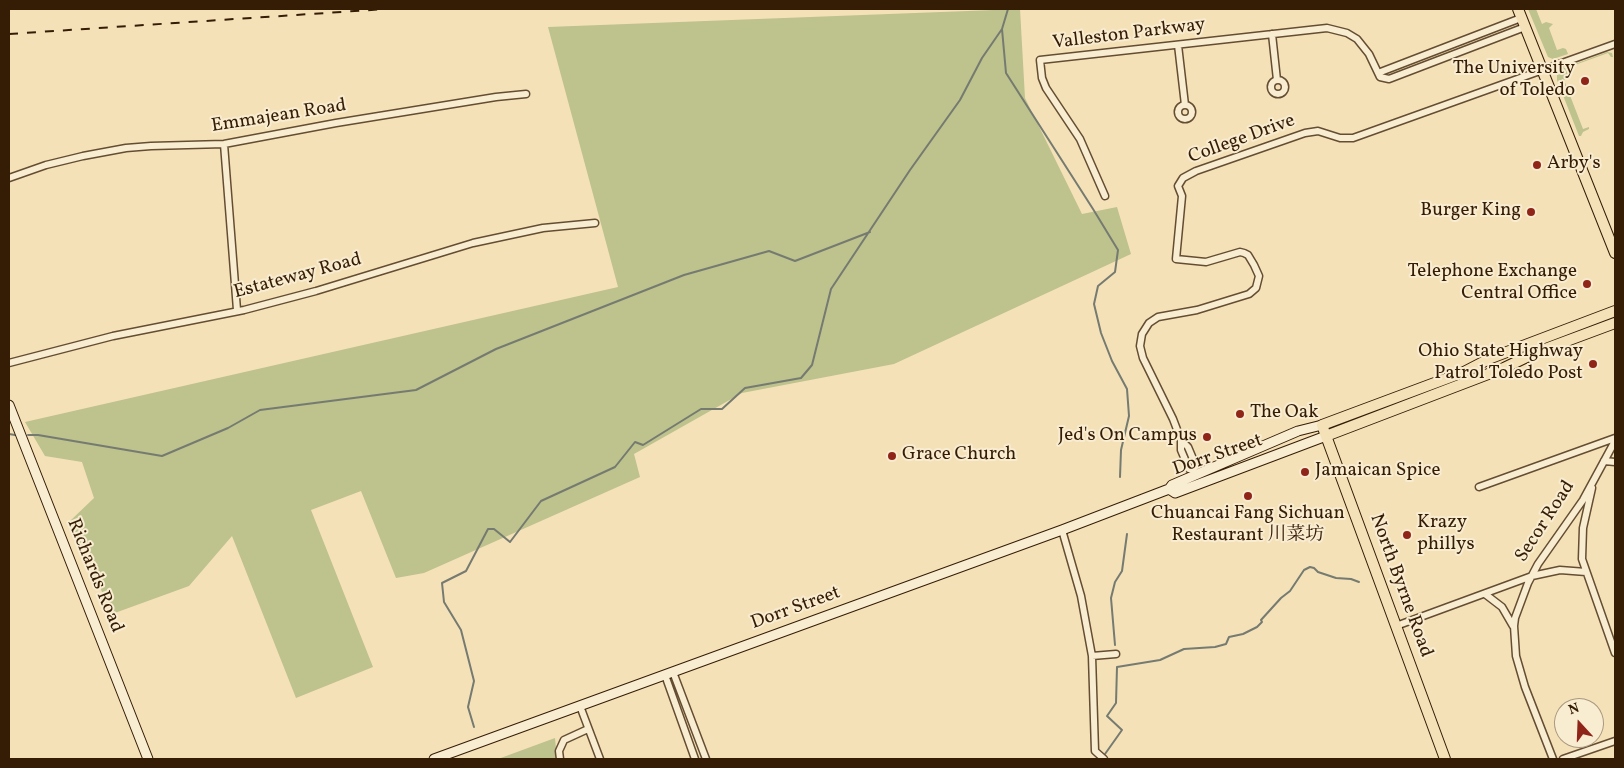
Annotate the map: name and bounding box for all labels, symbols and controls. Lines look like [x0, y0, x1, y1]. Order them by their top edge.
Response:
street label: Valleston Parkway [1051, 14, 1207, 56]
place label: The University of Toledo [1453, 59, 1575, 103]
marker: The University of Toledo [1579, 75, 1591, 87]
street label: Emmajean Road [210, 95, 348, 139]
street label: College Drive [1186, 110, 1298, 170]
place label: Arby's [1547, 154, 1601, 176]
marker: Arby's [1531, 159, 1543, 171]
place label: Burger King [1420, 201, 1521, 223]
marker: Burger King [1525, 206, 1537, 218]
street label: Estateway Road [232, 249, 364, 305]
place label: Telephone Exchange Central Office [1407, 262, 1577, 306]
marker: Telephone Exchange Central Office [1581, 278, 1593, 290]
place label: Ohio State Highway Patrol Toledo Post [1418, 342, 1583, 386]
marker: Ohio State Highway Patrol Toledo Post [1587, 358, 1599, 370]
place label: The Oak [1250, 403, 1319, 425]
marker: The Oak [1234, 408, 1246, 420]
place label: Jed's On Campus [1058, 426, 1197, 448]
street label: Dorr Street [1170, 430, 1266, 482]
marker: Jed's On Campus [1201, 431, 1213, 443]
place label: Grace Church [902, 445, 1016, 467]
marker: Grace Church [886, 450, 898, 462]
place label: Jamaican Spice [1315, 461, 1440, 483]
marker: Jamaican Spice [1299, 466, 1311, 478]
street label: Secor Road [1511, 477, 1581, 567]
marker: Chuancai Fang Sichuan Restaurant 川菜坊 [1242, 490, 1254, 502]
place label: Chuancai Fang Sichuan Restaurant 川菜坊 [1151, 504, 1345, 548]
street label: North Byrne Road [1363, 511, 1437, 661]
place label: Krazy phillys [1417, 513, 1475, 557]
street label: Richards Road [61, 516, 127, 636]
marker: Krazy phillys [1401, 529, 1413, 541]
street label: Dorr Street [748, 582, 844, 636]
north arrow [1554, 698, 1604, 748]
text: N [1566, 699, 1582, 720]

